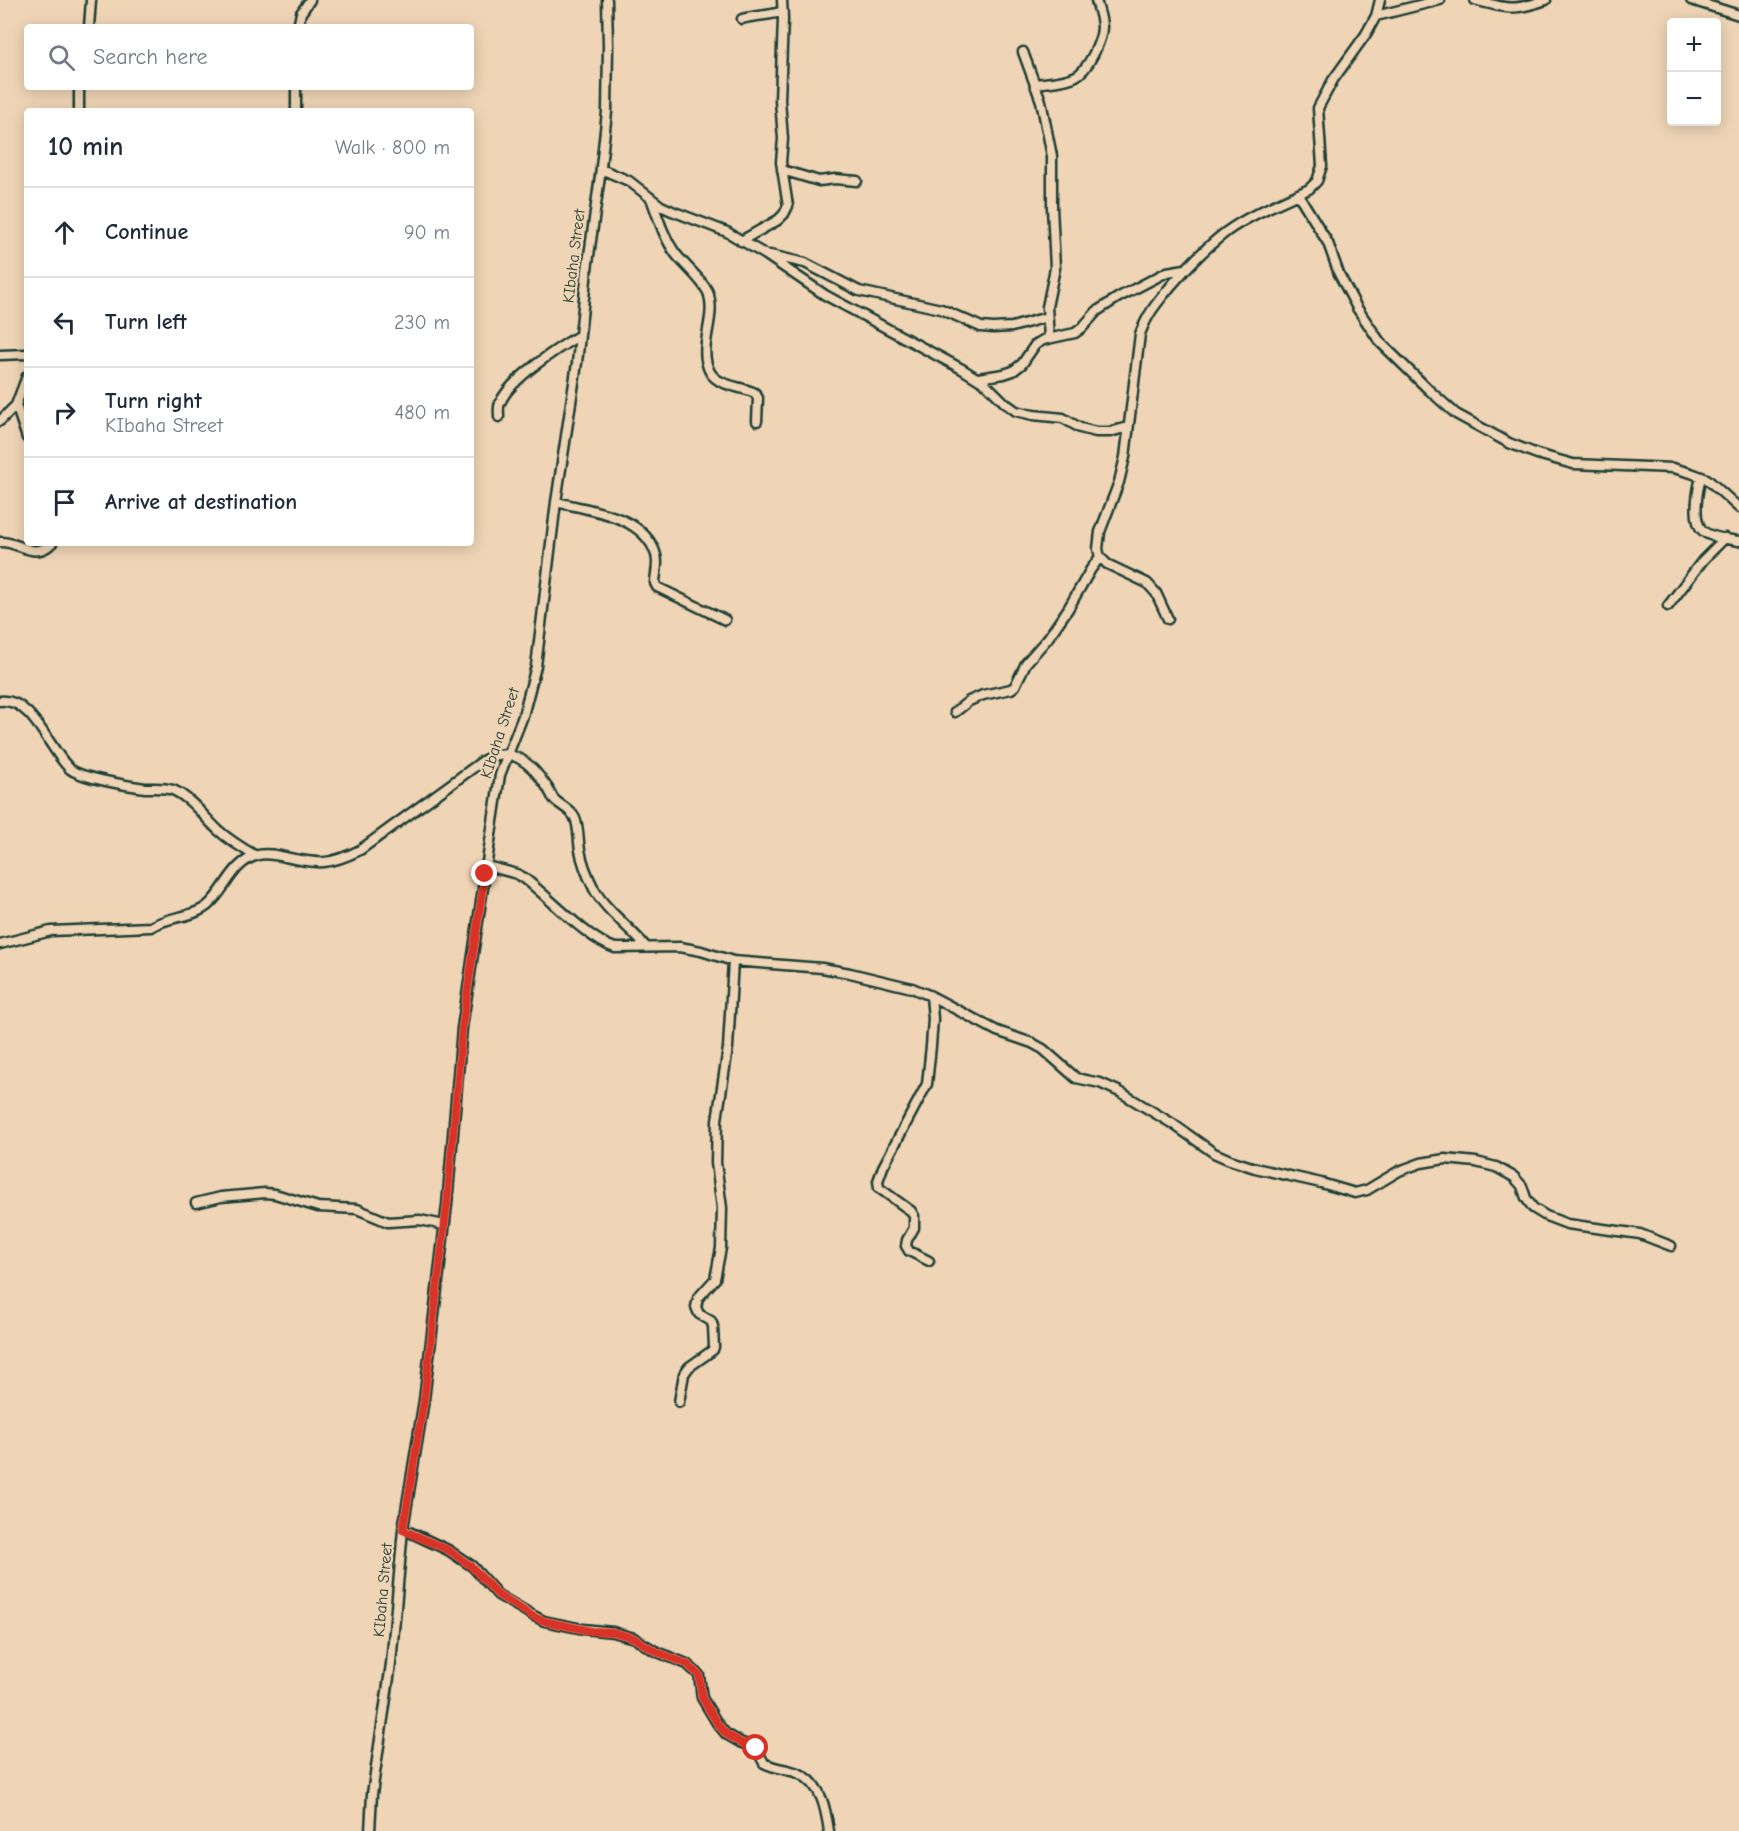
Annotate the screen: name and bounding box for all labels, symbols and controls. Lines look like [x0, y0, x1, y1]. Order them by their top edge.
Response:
map controls [1667, 18, 1721, 126]
button: + [1667, 18, 1721, 72]
search box [24, 24, 474, 90]
icon: search [45, 41, 78, 74]
text: Search here [93, 44, 208, 70]
button: − [1667, 72, 1721, 126]
text: 10 min [48, 132, 123, 162]
text: Walk · 800 m [335, 136, 450, 159]
street label: KIbaha Street [559, 208, 589, 304]
icon: ahead [48, 216, 81, 249]
text: Continue [105, 219, 188, 245]
text: 90 m [404, 221, 450, 244]
icon: left [48, 306, 81, 339]
text: Turn left [105, 309, 187, 335]
text: 230 m [394, 311, 450, 334]
text: Turn right [105, 388, 202, 414]
icon: right [48, 396, 81, 429]
text: 480 m [395, 401, 450, 424]
text: KIbaha Street [105, 414, 223, 437]
icon: arrive [48, 486, 81, 519]
text: Arrive at destination [105, 489, 297, 515]
street label: KIbaha Street [477, 685, 523, 781]
route end [471, 860, 497, 886]
street label: KIbaha Street [370, 1542, 396, 1638]
route start [742, 1734, 768, 1760]

